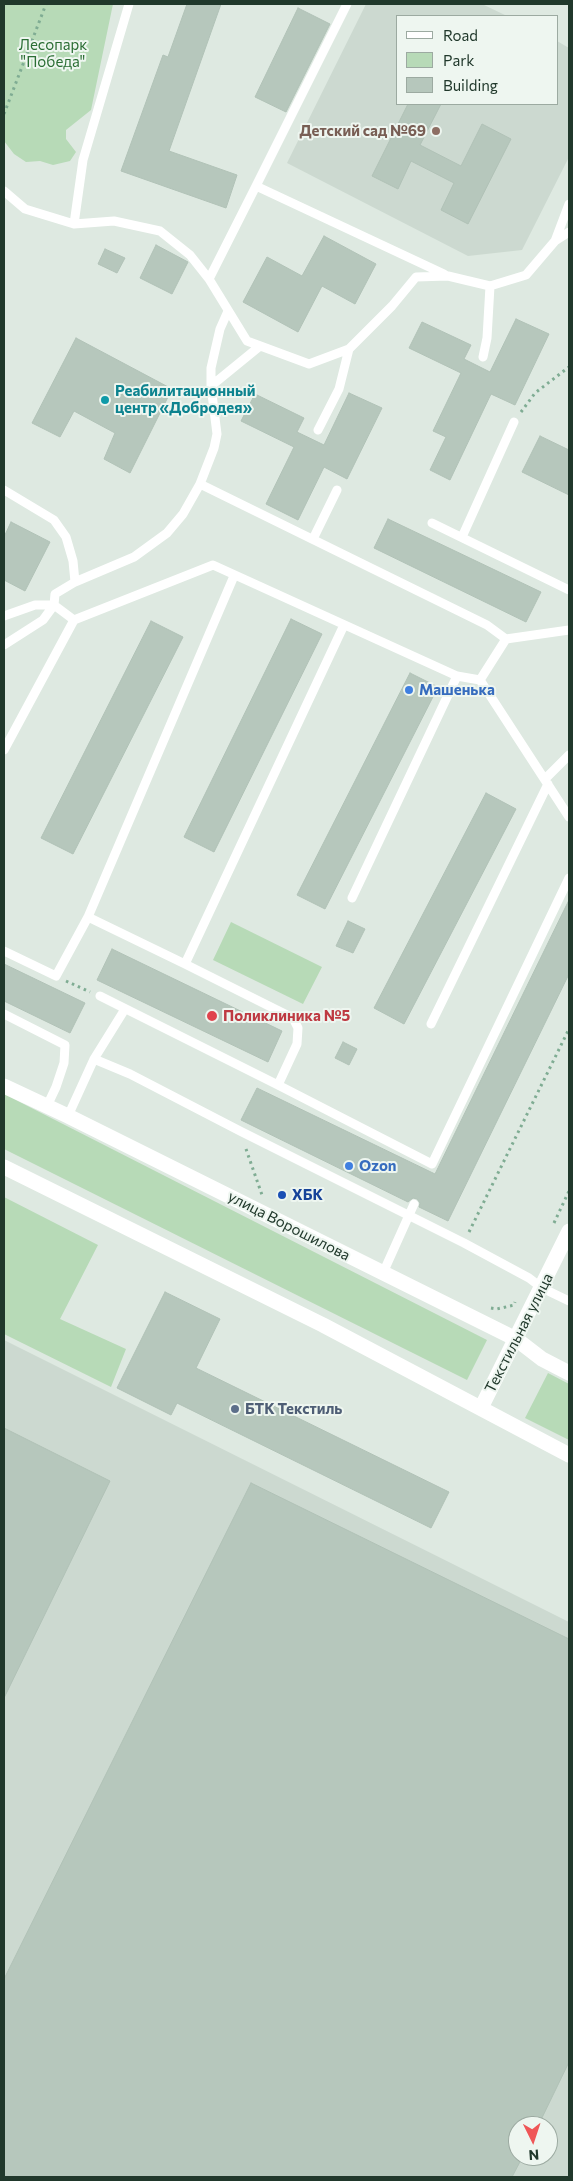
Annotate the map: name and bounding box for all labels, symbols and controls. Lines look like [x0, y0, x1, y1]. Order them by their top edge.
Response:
legend [396, 15, 558, 105]
text: Road [443, 26, 478, 44]
park label: Лесопарк "Победа" [19, 36, 87, 71]
text: Park [443, 51, 474, 69]
text: Building [443, 76, 498, 94]
place label: Детский сад №69 [299, 122, 426, 140]
marker: Детский сад №69 [430, 125, 442, 137]
place label: Реабилитационный центр «Добродея» [115, 382, 255, 417]
marker: Реабилитационный центр «Добродея» [99, 394, 111, 406]
place label: Машенька [419, 681, 495, 699]
marker: Машенька [403, 684, 415, 696]
place label: Поликлиника №5 [223, 1007, 350, 1025]
marker: Поликлиника №5 [205, 1009, 219, 1023]
place label: Ozon [359, 1157, 397, 1175]
marker: Ozon [343, 1160, 355, 1172]
place label: ХБК [292, 1186, 323, 1204]
street label: улица Ворошилова [225, 1187, 353, 1265]
marker: ХБК [276, 1189, 288, 1201]
street label: Текстильная улица [481, 1270, 557, 1396]
place label: БТК Текстиль [245, 1400, 342, 1418]
marker: БТК Текстиль [229, 1403, 241, 1415]
north arrow [508, 2116, 558, 2166]
text: N [528, 2147, 540, 2164]

